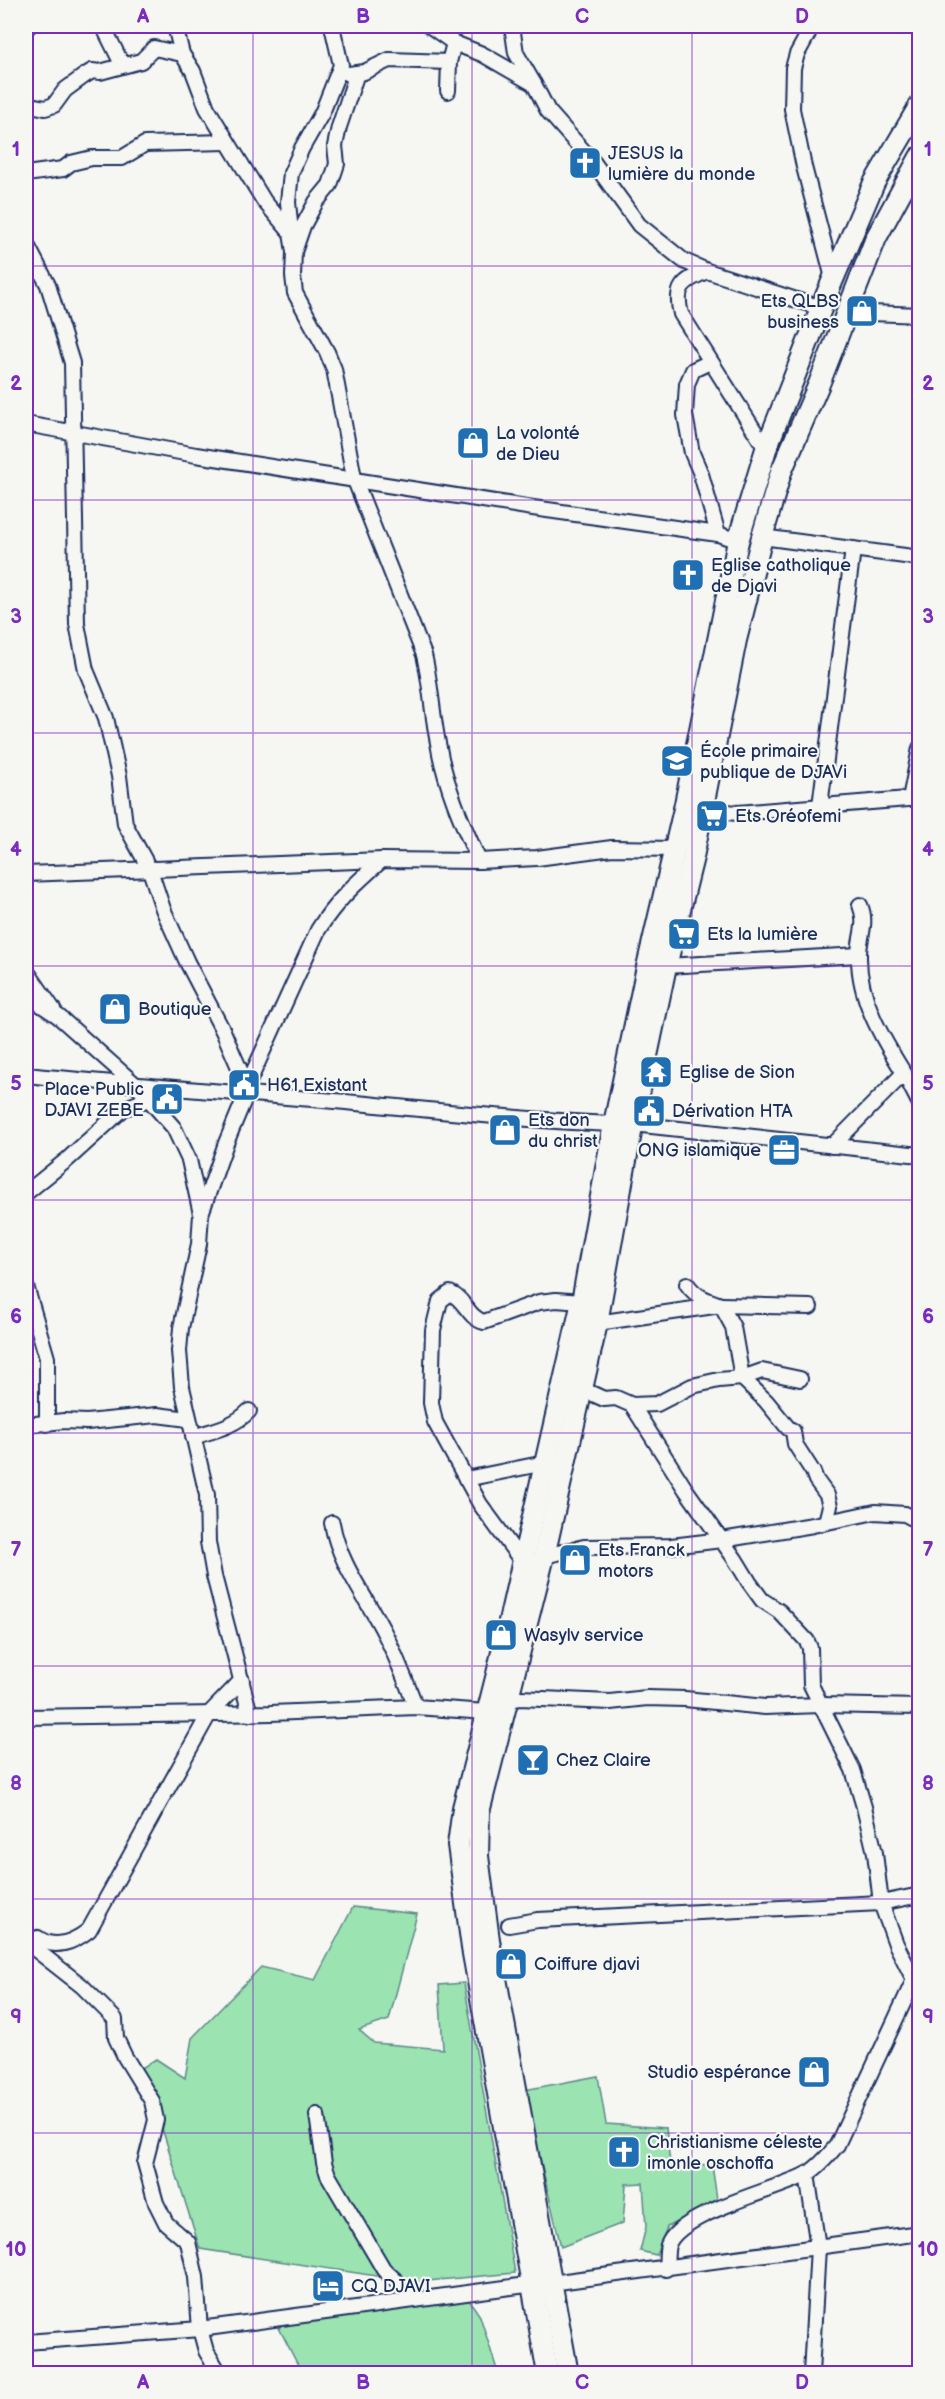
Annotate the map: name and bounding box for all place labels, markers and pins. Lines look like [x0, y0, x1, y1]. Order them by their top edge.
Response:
place label: JESUS la lumière du monde [608, 143, 755, 185]
church icon: JESUS la lumière du monde [567, 145, 603, 181]
place label: Ets QLBS business [760, 291, 839, 333]
shop icon: Ets QLBS business [844, 293, 880, 329]
place label: La volonté de Dieu [496, 423, 580, 465]
shop icon: La volonté de Dieu [455, 425, 491, 461]
place label: Eglise catholique de Djavi [711, 555, 851, 597]
church icon: Eglise catholique de Djavi [670, 557, 706, 593]
place label: École primaire publique de DJAVi [700, 739, 847, 783]
school or university icon: École primaire publique de DJAVi [659, 743, 695, 779]
supermarket icon: Ets Oréofemi [694, 798, 730, 834]
place label: Ets Oréofemi [735, 806, 841, 827]
supermarket icon: Ets la lumière [666, 916, 702, 952]
place label: Ets la lumière [707, 924, 818, 945]
shop icon: Boutique [97, 991, 133, 1027]
place label: Boutique [138, 999, 212, 1020]
temple icon: Eglise de Sion [638, 1054, 674, 1090]
place label: Eglise de Sion [679, 1062, 795, 1083]
public building icon: H61 Existant [226, 1067, 262, 1103]
place label: H61 Existant [267, 1075, 368, 1096]
place label: Place Public DJAVI ZEBE [44, 1079, 144, 1121]
public building icon: Place Public DJAVI ZEBE [149, 1081, 185, 1117]
public building icon: Dérivation HTA [631, 1093, 667, 1129]
place label: Dérivation HTA [672, 1101, 793, 1122]
place label: Ets don du christ [528, 1110, 598, 1152]
shop icon: Ets don du christ [487, 1112, 523, 1148]
office icon: ONG islamique [766, 1132, 802, 1168]
place label: ONG islamique [638, 1140, 761, 1161]
place label: Ets Franck motors [598, 1540, 685, 1582]
shop icon: Ets Franck motors [557, 1542, 593, 1578]
shop icon: Wasylv service [483, 1617, 519, 1653]
place label: Wasylv service [524, 1625, 644, 1646]
bar icon: Chez Claire [515, 1742, 551, 1778]
place label: Chez Claire [556, 1750, 651, 1771]
shop icon: Coiffure djavi [493, 1946, 529, 1982]
place label: Coiffure djavi [534, 1954, 640, 1975]
shop icon: Studio espérance [796, 2054, 832, 2090]
place label: Studio espérance [647, 2062, 791, 2083]
place label: Christianisme céleste imonle oschoffa [647, 2132, 823, 2174]
church icon: Christianisme céleste imonle oschoffa [606, 2134, 642, 2170]
hotel icon: CQ DJAVI [310, 2268, 346, 2304]
place label: CQ DJAVI [351, 2276, 431, 2297]

